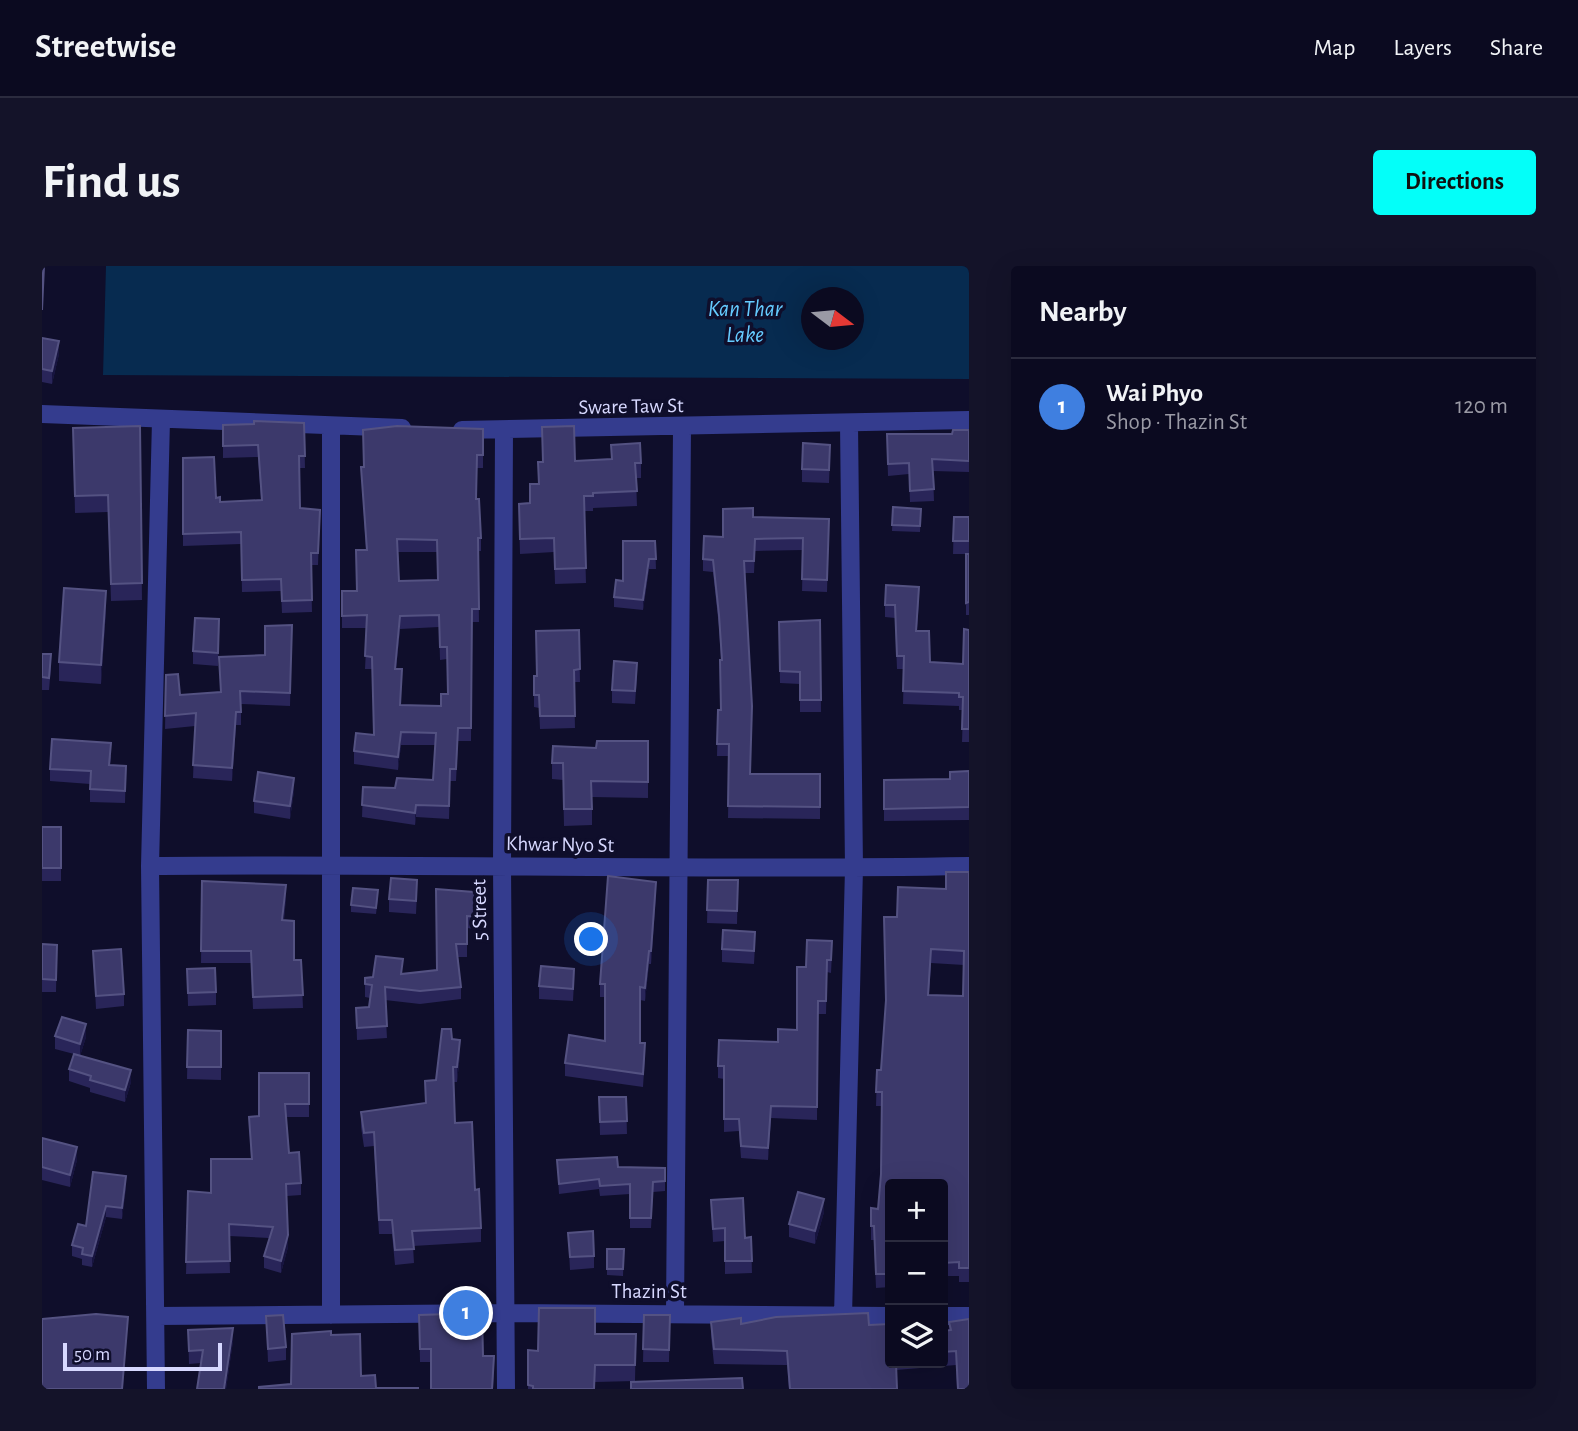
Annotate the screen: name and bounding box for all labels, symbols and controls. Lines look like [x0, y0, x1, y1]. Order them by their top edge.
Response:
text: Streetwise [35, 31, 176, 64]
text: Map [1313, 36, 1355, 60]
text: Layers [1393, 36, 1452, 60]
text: Share [1490, 36, 1543, 60]
button: Directions [1373, 150, 1536, 215]
text: Find us [42, 158, 181, 207]
north arrow [801, 287, 864, 350]
text: Nearby [1039, 297, 1127, 327]
water label: Kan Thar Lake [708, 298, 783, 347]
text: Wai Phyo [1106, 380, 1203, 406]
street label: Sware Taw St [578, 395, 684, 418]
text: 1 [1058, 395, 1066, 418]
text: 120 m [1455, 395, 1508, 418]
text: Shop · Thazin St [1106, 411, 1247, 434]
street label: Khwar Nyo St [506, 833, 615, 856]
street label: 5 Street [468, 879, 491, 941]
your location [574, 922, 608, 956]
map controls [885, 1179, 948, 1368]
button: + [885, 1179, 948, 1242]
button: − [885, 1242, 948, 1305]
street label: Thazin St [611, 1281, 687, 1302]
pin: 1 [443, 1287, 489, 1339]
button: layers [885, 1305, 948, 1368]
scale bar [63, 1340, 222, 1372]
text: 50 m [74, 1345, 110, 1364]

